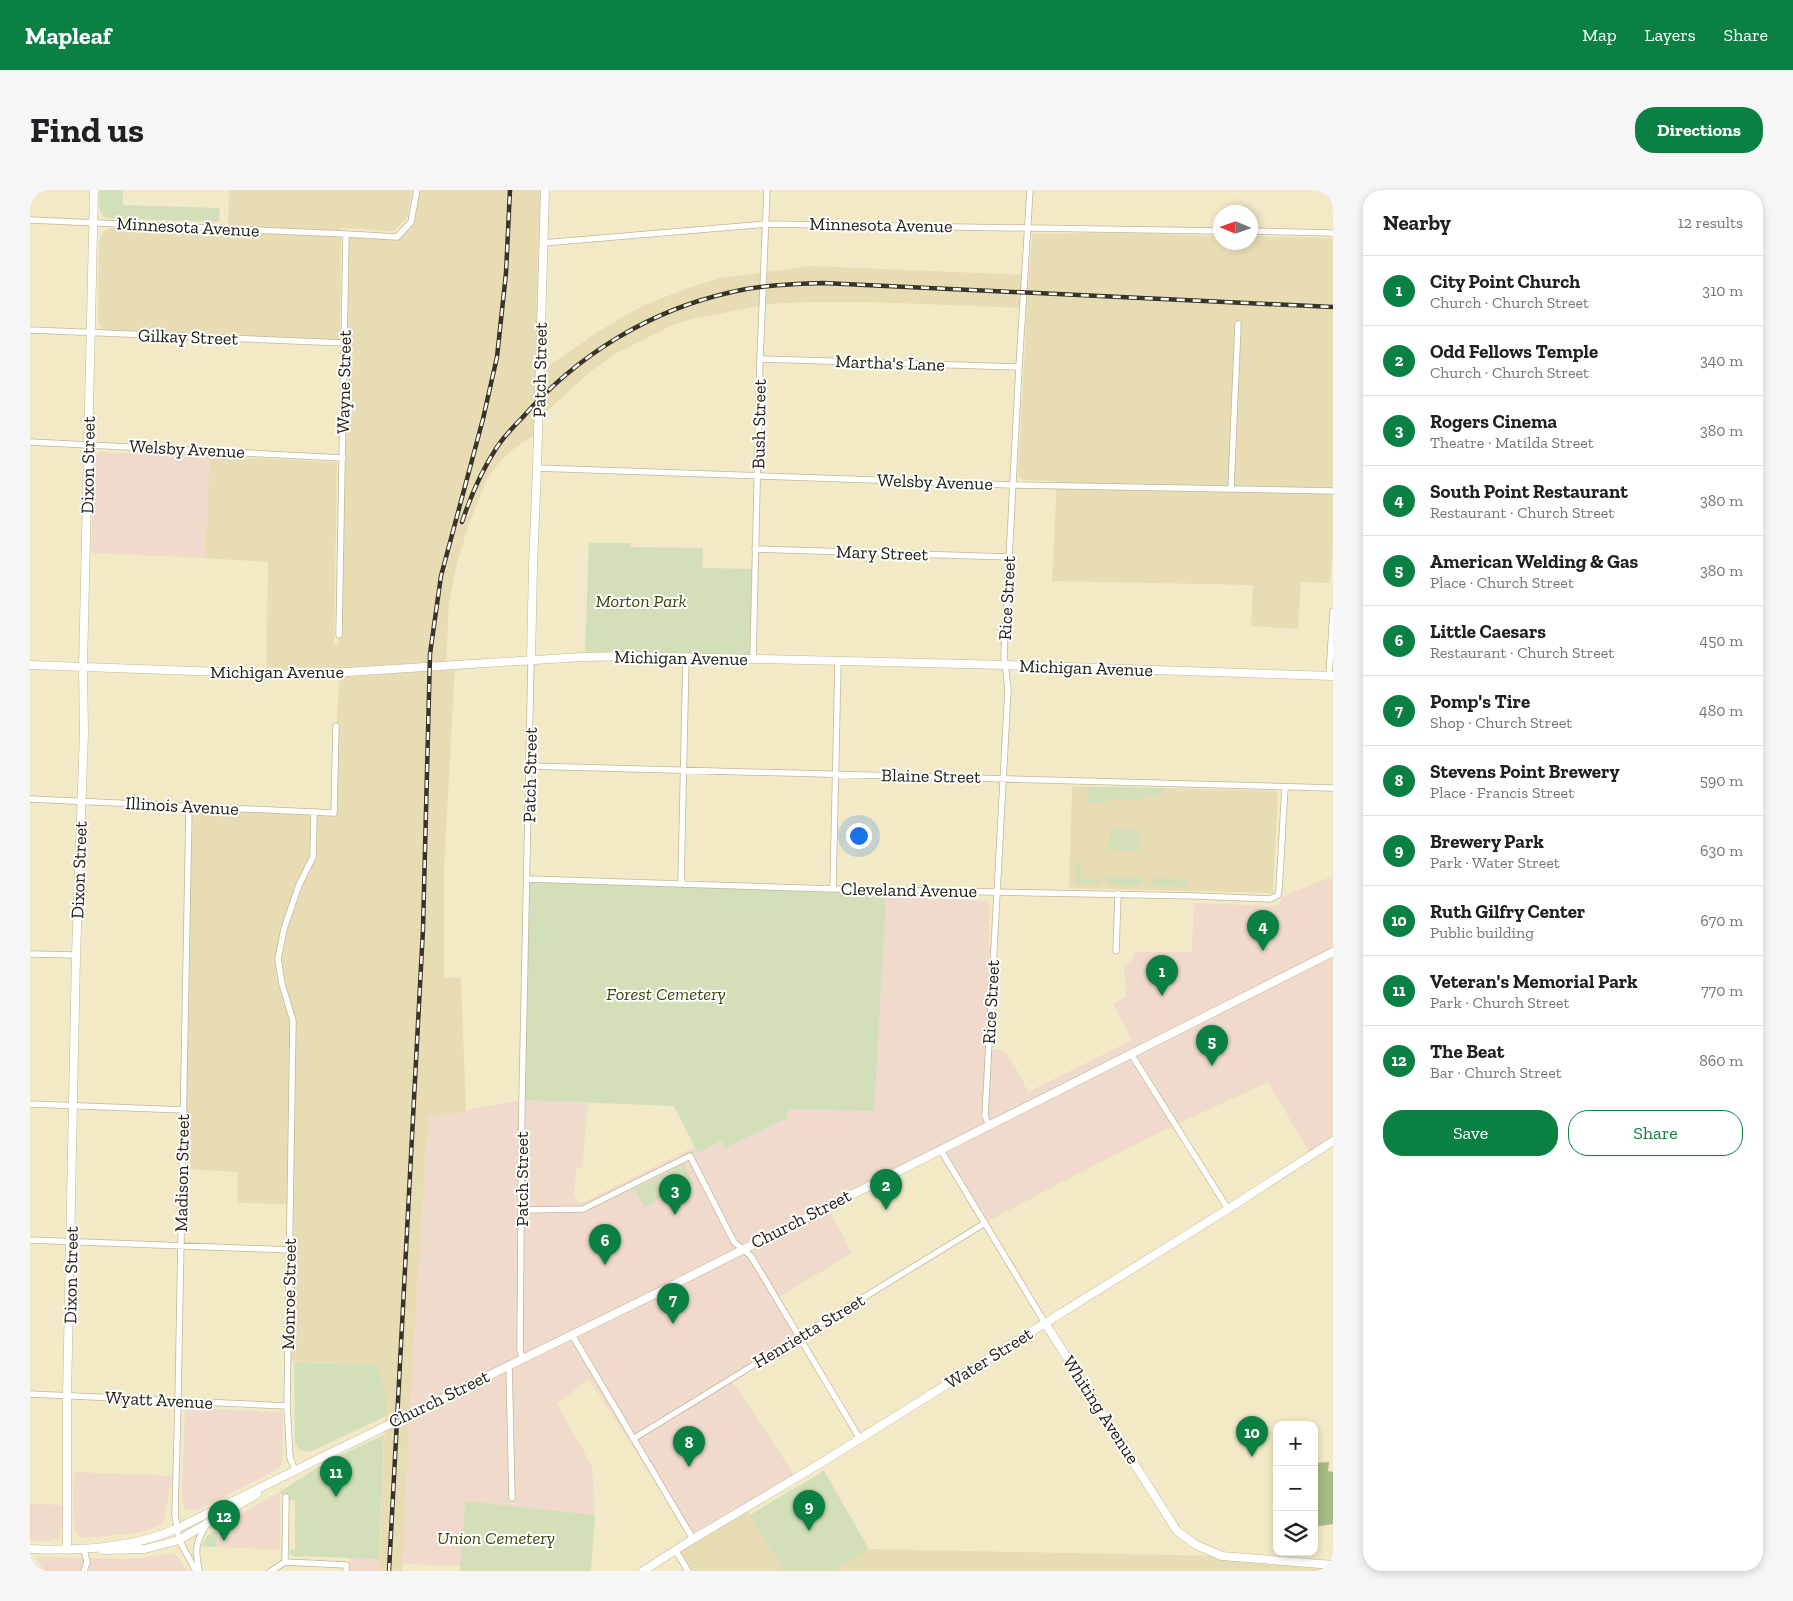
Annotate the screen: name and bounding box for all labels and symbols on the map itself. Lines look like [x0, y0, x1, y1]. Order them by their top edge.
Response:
north arrow [1213, 205, 1258, 250]
street label: Minnesota Avenue [116, 212, 260, 242]
street label: Minnesota Avenue [809, 213, 953, 237]
street label: Patch Street [528, 322, 552, 418]
street label: Gilkay Street [138, 324, 239, 350]
street label: Wayne Street [332, 330, 356, 434]
street label: Martha's Lane [835, 350, 945, 376]
street label: Bush Street [747, 378, 771, 469]
street label: Dixon Street [76, 416, 100, 514]
street label: Welsby Avenue [129, 435, 245, 463]
street label: Welsby Avenue [877, 469, 993, 495]
street label: Mary Street [836, 540, 929, 566]
street label: Rice Street [994, 555, 1020, 641]
park label: Morton Park [596, 590, 686, 612]
street label: Michigan Avenue [614, 646, 748, 670]
street label: Michigan Avenue [1019, 655, 1153, 681]
street label: Michigan Avenue [210, 661, 344, 683]
street label: Patch Street [518, 727, 542, 823]
street label: Blaine Street [881, 764, 981, 788]
street label: Illinois Avenue [125, 792, 239, 820]
street label: Dixon Street [66, 820, 92, 919]
your location [846, 823, 872, 849]
street label: Cleveland Avenue [841, 878, 977, 902]
pin: 4 [1247, 910, 1279, 951]
pin: 1 [1146, 955, 1178, 996]
street label: Rice Street [978, 959, 1004, 1045]
park label: Forest Cemetery [606, 983, 726, 1005]
pin: 5 [1196, 1025, 1228, 1066]
street label: Madison Street [170, 1113, 194, 1232]
street label: Patch Street [511, 1131, 533, 1227]
pin: 2 [870, 1169, 902, 1210]
pin: 3 [659, 1174, 691, 1215]
street label: Church Street [747, 1184, 855, 1254]
pin: 6 [589, 1224, 621, 1265]
street label: Dixon Street [59, 1226, 83, 1324]
street label: Monroe Street [277, 1238, 301, 1350]
pin: 7 [657, 1283, 689, 1324]
street label: Henrietta Street [749, 1289, 869, 1373]
street label: Water Street [941, 1322, 1037, 1393]
street label: Whiting Avenue [1058, 1352, 1144, 1468]
street label: Church Street [385, 1365, 493, 1433]
street label: Wyatt Avenue [104, 1386, 214, 1414]
pin: 10 [1236, 1416, 1268, 1457]
pin: 8 [673, 1426, 705, 1467]
pin: 11 [320, 1456, 352, 1497]
pin: 9 [793, 1490, 825, 1531]
pin: 12 [208, 1500, 240, 1541]
park label: Union Cemetery [437, 1527, 555, 1549]

